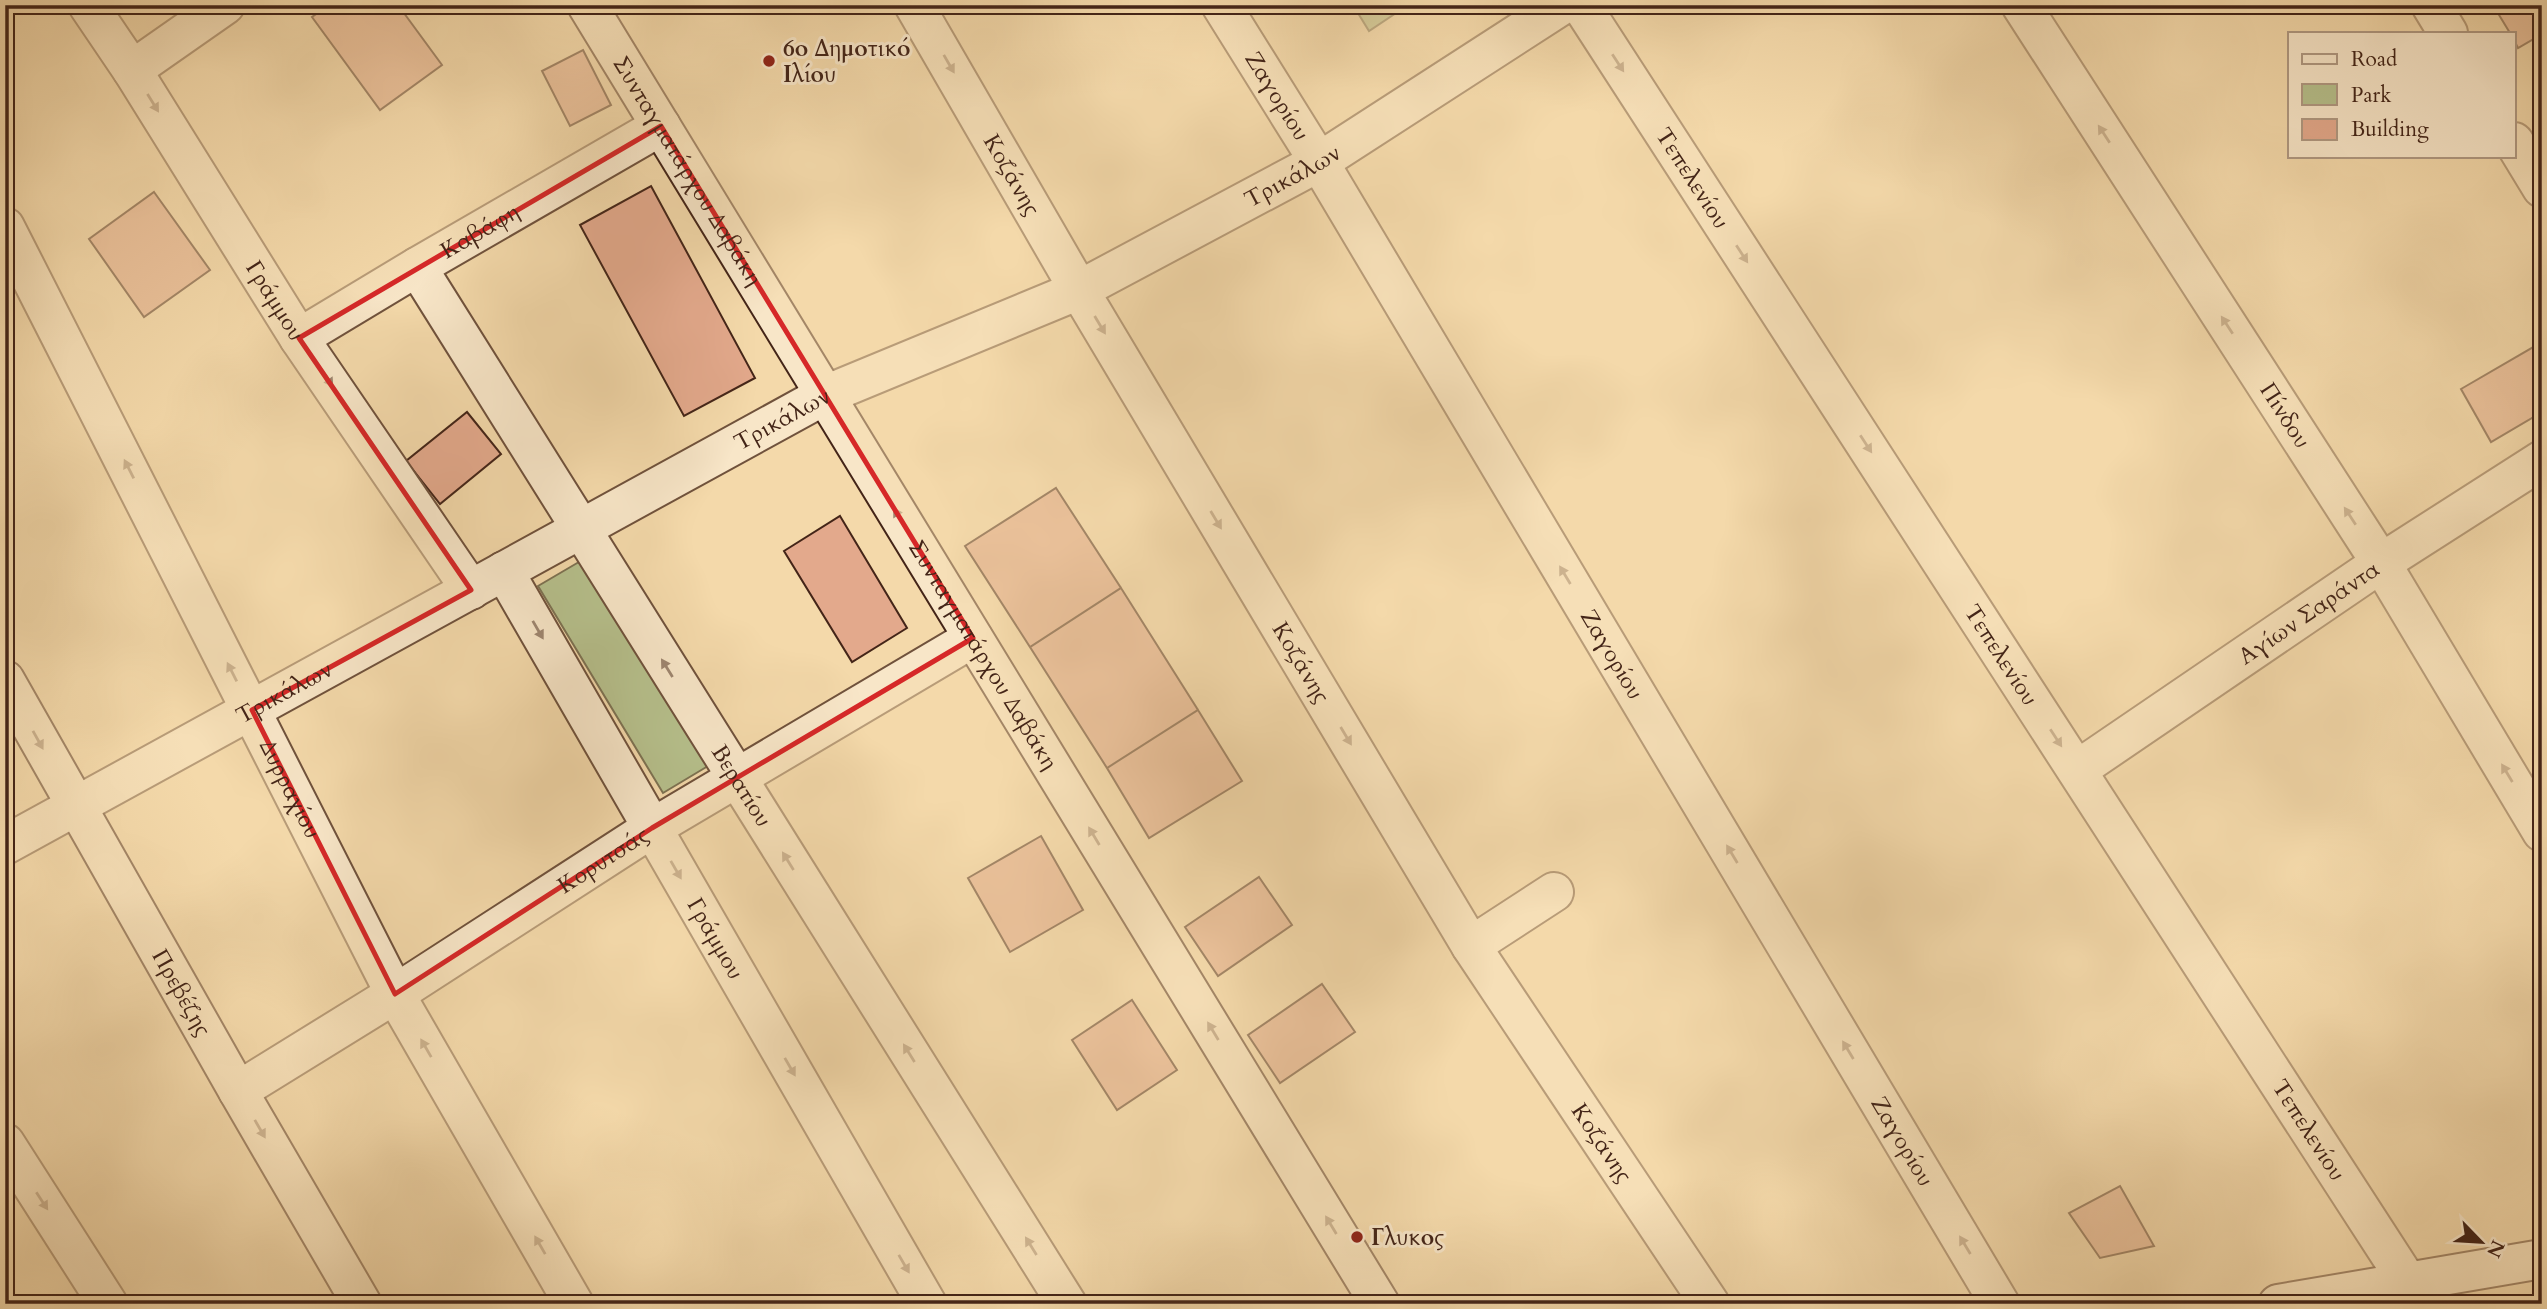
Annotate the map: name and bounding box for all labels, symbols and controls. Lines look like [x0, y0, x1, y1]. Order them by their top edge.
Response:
legend [2288, 32, 2516, 158]
place label: 6ο Δημοτικό Ιλίου [783, 33, 911, 90]
street label: Ζαγορίου [1238, 45, 1317, 146]
text: Road [2351, 45, 2397, 74]
street label: Συνταγματάρχου Δαβάκη [606, 50, 770, 291]
marker: 6ο Δημοτικό Ιλίου [761, 53, 777, 69]
one-way arrow [1612, 53, 1625, 72]
one-way arrow [943, 55, 955, 74]
text: Park [2351, 81, 2392, 110]
one-way arrow [146, 94, 159, 113]
text: Building [2351, 115, 2429, 144]
street label: Τεπελενίου [1649, 121, 1737, 234]
one-way arrow [2097, 124, 2110, 143]
street label: Κοζάνης [976, 128, 1048, 221]
street label: Τρικάλων [1239, 137, 1346, 215]
street label: Καβάφη [435, 196, 525, 266]
one-way arrow [1735, 244, 1748, 263]
street label: Γράμμου [239, 254, 312, 347]
one-way arrow [1094, 315, 1106, 334]
one-way arrow [2220, 316, 2234, 334]
one-way arrow [320, 369, 333, 388]
street label: Πίνδου [2253, 376, 2318, 454]
street label: Τρικάλων [728, 380, 835, 458]
one-way arrow [1859, 435, 1872, 454]
one-way arrow [123, 459, 134, 479]
one-way arrow [2344, 506, 2357, 526]
one-way arrow [893, 507, 905, 526]
one-way arrow [1210, 510, 1223, 529]
street label: Συνταγματάρχου Δαβάκη [902, 534, 1065, 775]
street label: Αγίων Σαράντα [2232, 553, 2385, 671]
one-way arrow [1559, 565, 1571, 584]
street label: Τεπελενίου [1958, 598, 2046, 711]
street label: Ζαγορίου [1574, 603, 1651, 705]
street label: Κοζάνης [1265, 616, 1338, 709]
one-way arrow [532, 621, 544, 640]
street label: Τρικάλων [230, 653, 337, 731]
one-way arrow [661, 658, 674, 678]
one-way arrow [227, 661, 239, 681]
one-way arrow [1339, 727, 1352, 746]
one-way arrow [2049, 729, 2062, 748]
one-way arrow [32, 730, 44, 750]
street label: Δυρραχίου [252, 734, 329, 843]
street label: Βερατίου [705, 739, 779, 833]
one-way arrow [2500, 764, 2513, 783]
street label: Κορυτσάς [551, 819, 655, 901]
one-way arrow [1088, 827, 1100, 846]
one-way arrow [1725, 845, 1738, 864]
one-way arrow [782, 851, 795, 870]
one-way arrow [670, 860, 682, 880]
street label: Γράμμου [680, 892, 752, 985]
street label: Πρεβέζης [145, 943, 219, 1042]
one-way arrow [1206, 1021, 1219, 1040]
one-way arrow [420, 1038, 433, 1057]
one-way arrow [1842, 1040, 1854, 1059]
one-way arrow [903, 1044, 916, 1063]
one-way arrow [784, 1057, 796, 1077]
street label: Τεπελενίου [2265, 1073, 2353, 1186]
street label: Ζαγορίου [1864, 1090, 1942, 1192]
street label: Κοζάνης [1565, 1097, 1640, 1189]
one-way arrow [254, 1120, 266, 1139]
one-way arrow [36, 1191, 49, 1210]
north arrow [2446, 1208, 2516, 1278]
one-way arrow [1325, 1215, 1338, 1234]
place label: Γλυκος [1371, 1222, 1444, 1253]
marker: Γλυκος [1349, 1229, 1365, 1245]
one-way arrow [534, 1235, 546, 1254]
one-way arrow [1024, 1236, 1037, 1256]
one-way arrow [1958, 1236, 1971, 1255]
text: N [2480, 1236, 2511, 1262]
one-way arrow [898, 1254, 910, 1274]

